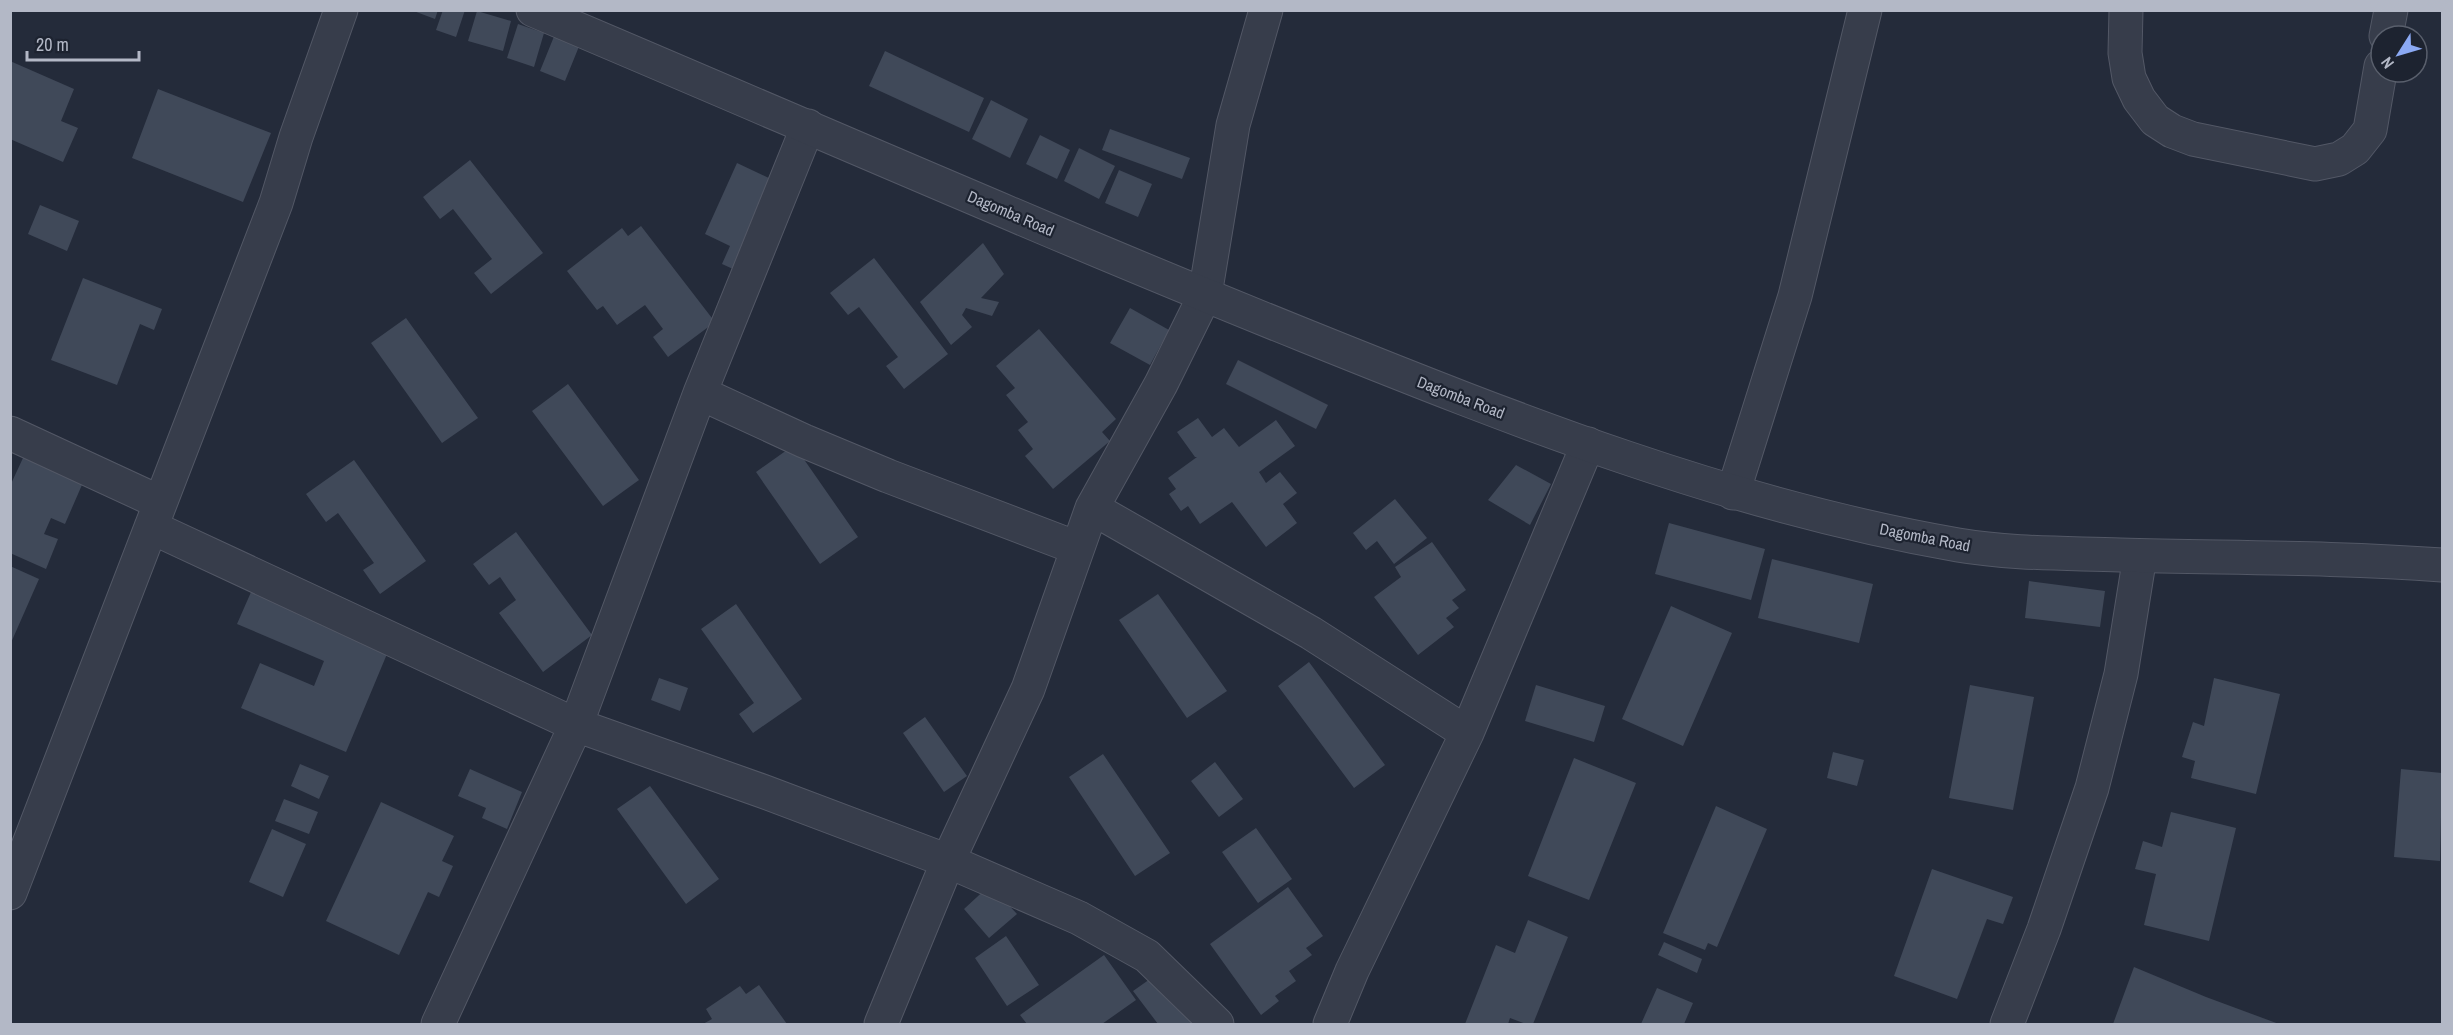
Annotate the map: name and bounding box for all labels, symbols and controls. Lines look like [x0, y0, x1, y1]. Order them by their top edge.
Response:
scale bar [27, 24, 140, 62]
north arrow [2369, 24, 2429, 84]
text: 20 m [36, 32, 69, 57]
text: N [2375, 53, 2399, 73]
street label: Dagomba Road [964, 185, 1058, 241]
street label: Dagomba Road [1414, 370, 1508, 424]
street label: Dagomba Road [1878, 517, 1972, 557]

